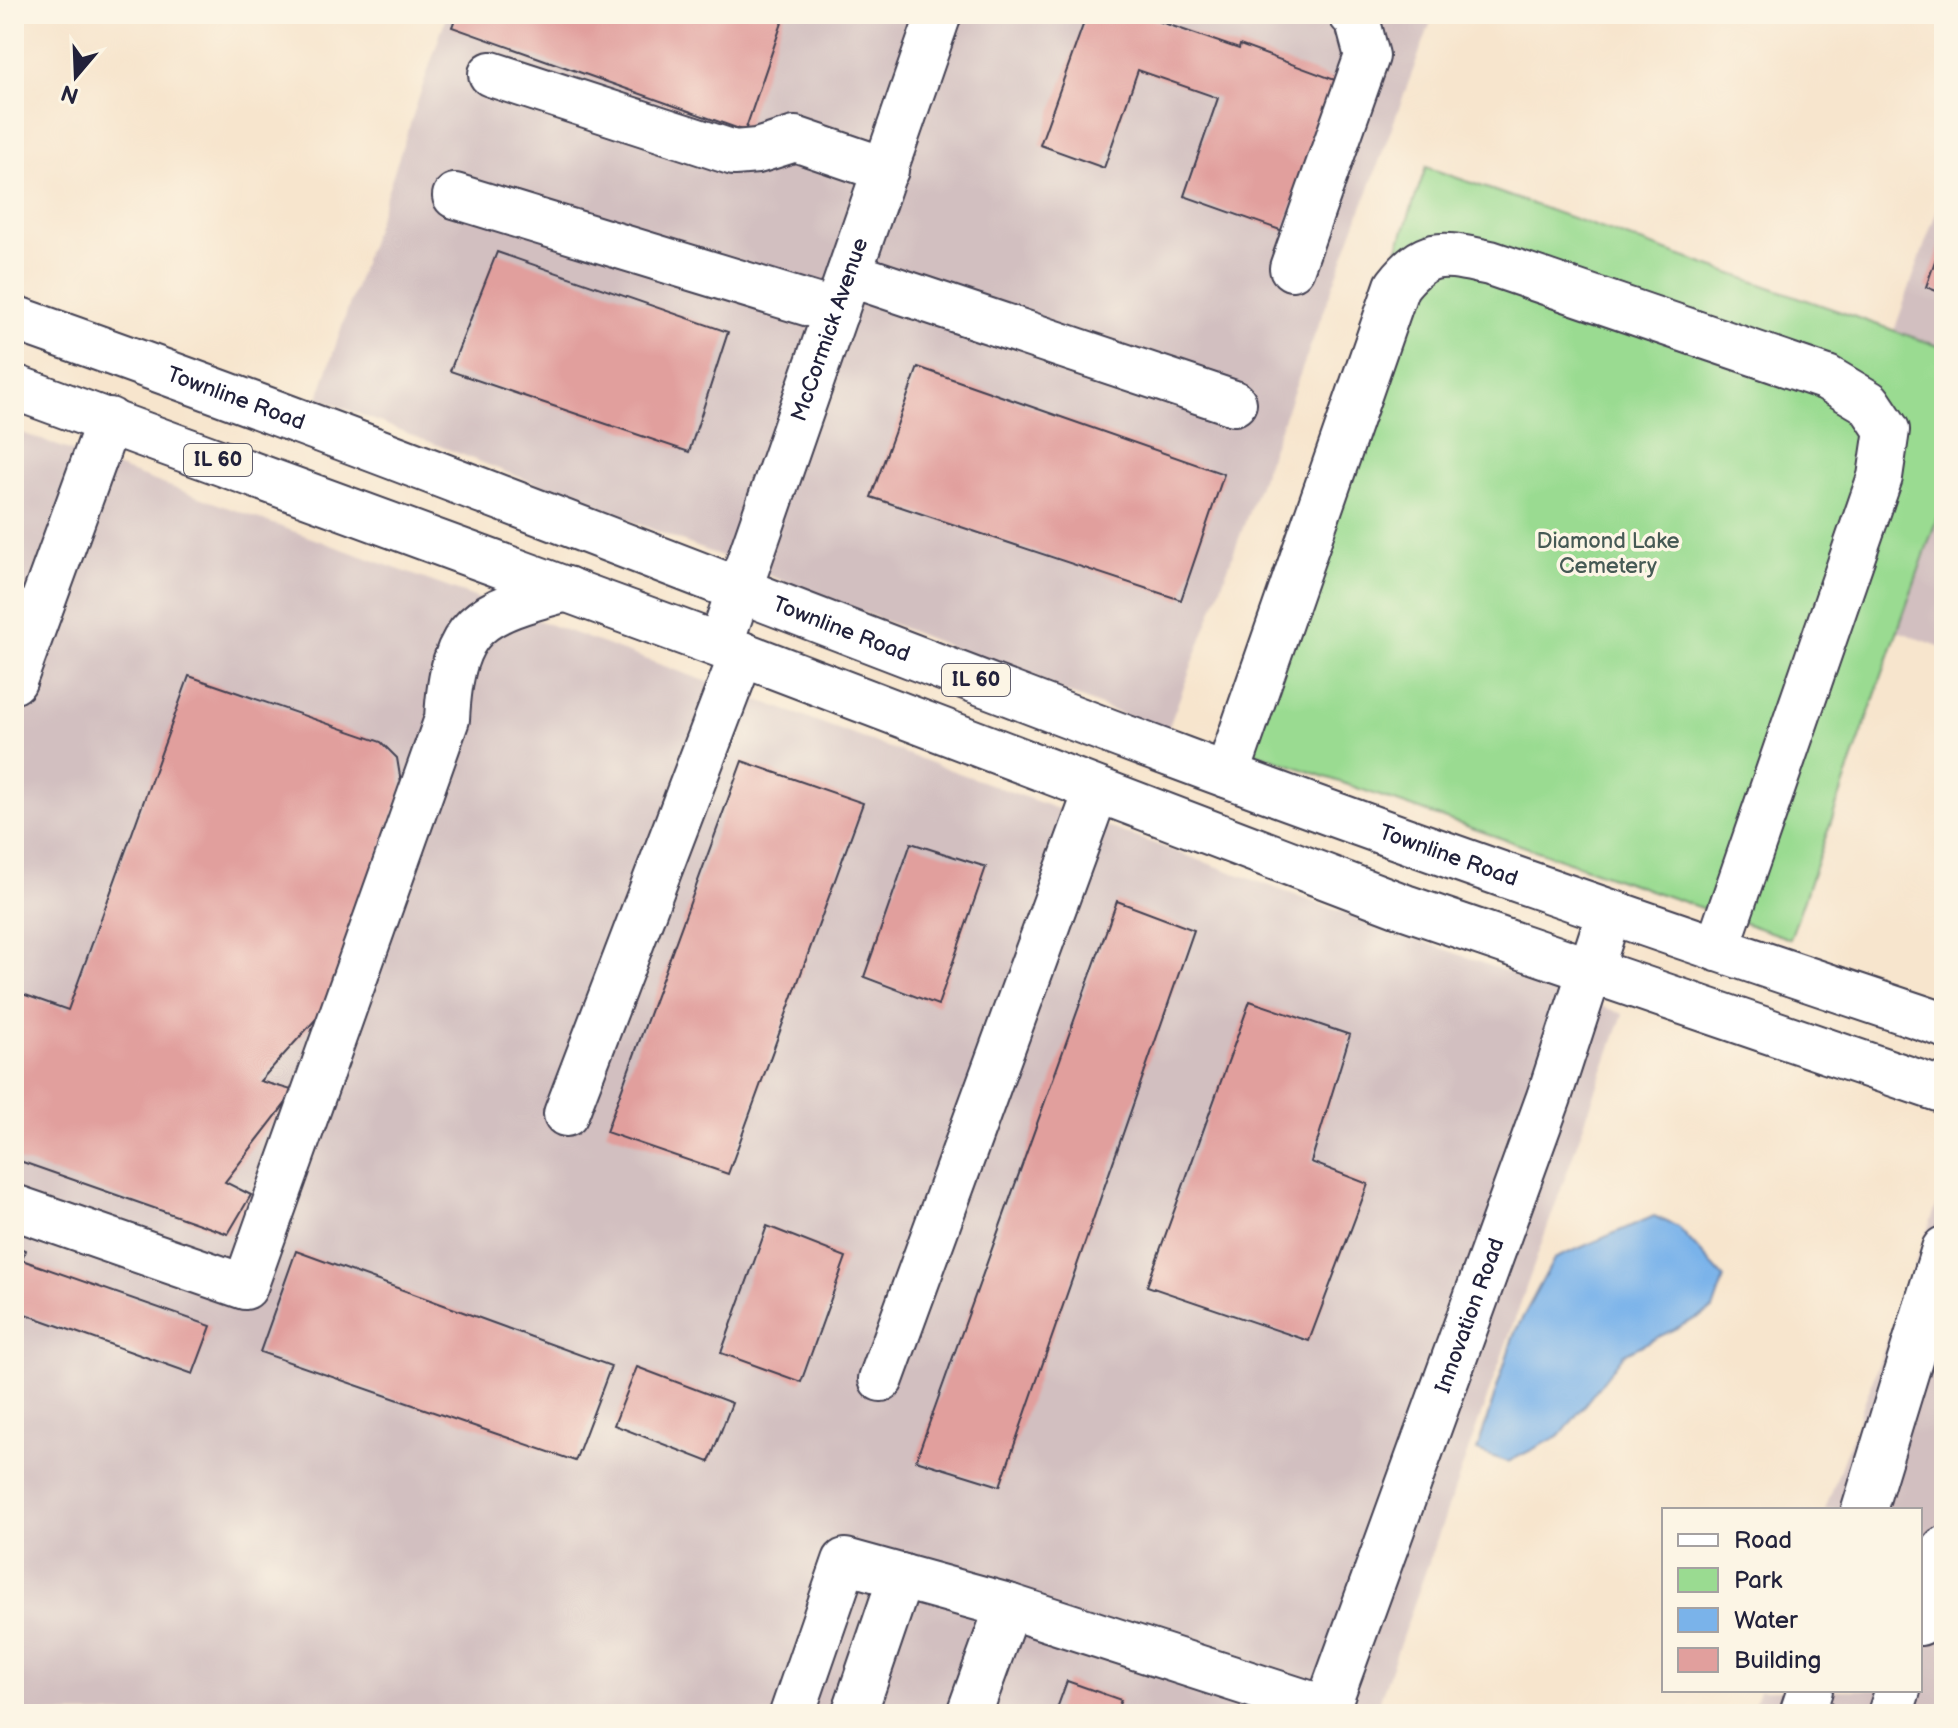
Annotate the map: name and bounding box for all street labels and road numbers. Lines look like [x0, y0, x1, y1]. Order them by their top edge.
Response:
street label: McCormick Avenue [785, 234, 874, 425]
street label: Townline Road [163, 360, 309, 436]
road number: IL 60 [184, 444, 252, 476]
street label: Townline Road [769, 590, 914, 668]
road number: IL 60 [942, 664, 1010, 696]
street label: Townline Road [1376, 818, 1522, 892]
street label: Innovation Road [1429, 1234, 1510, 1397]

